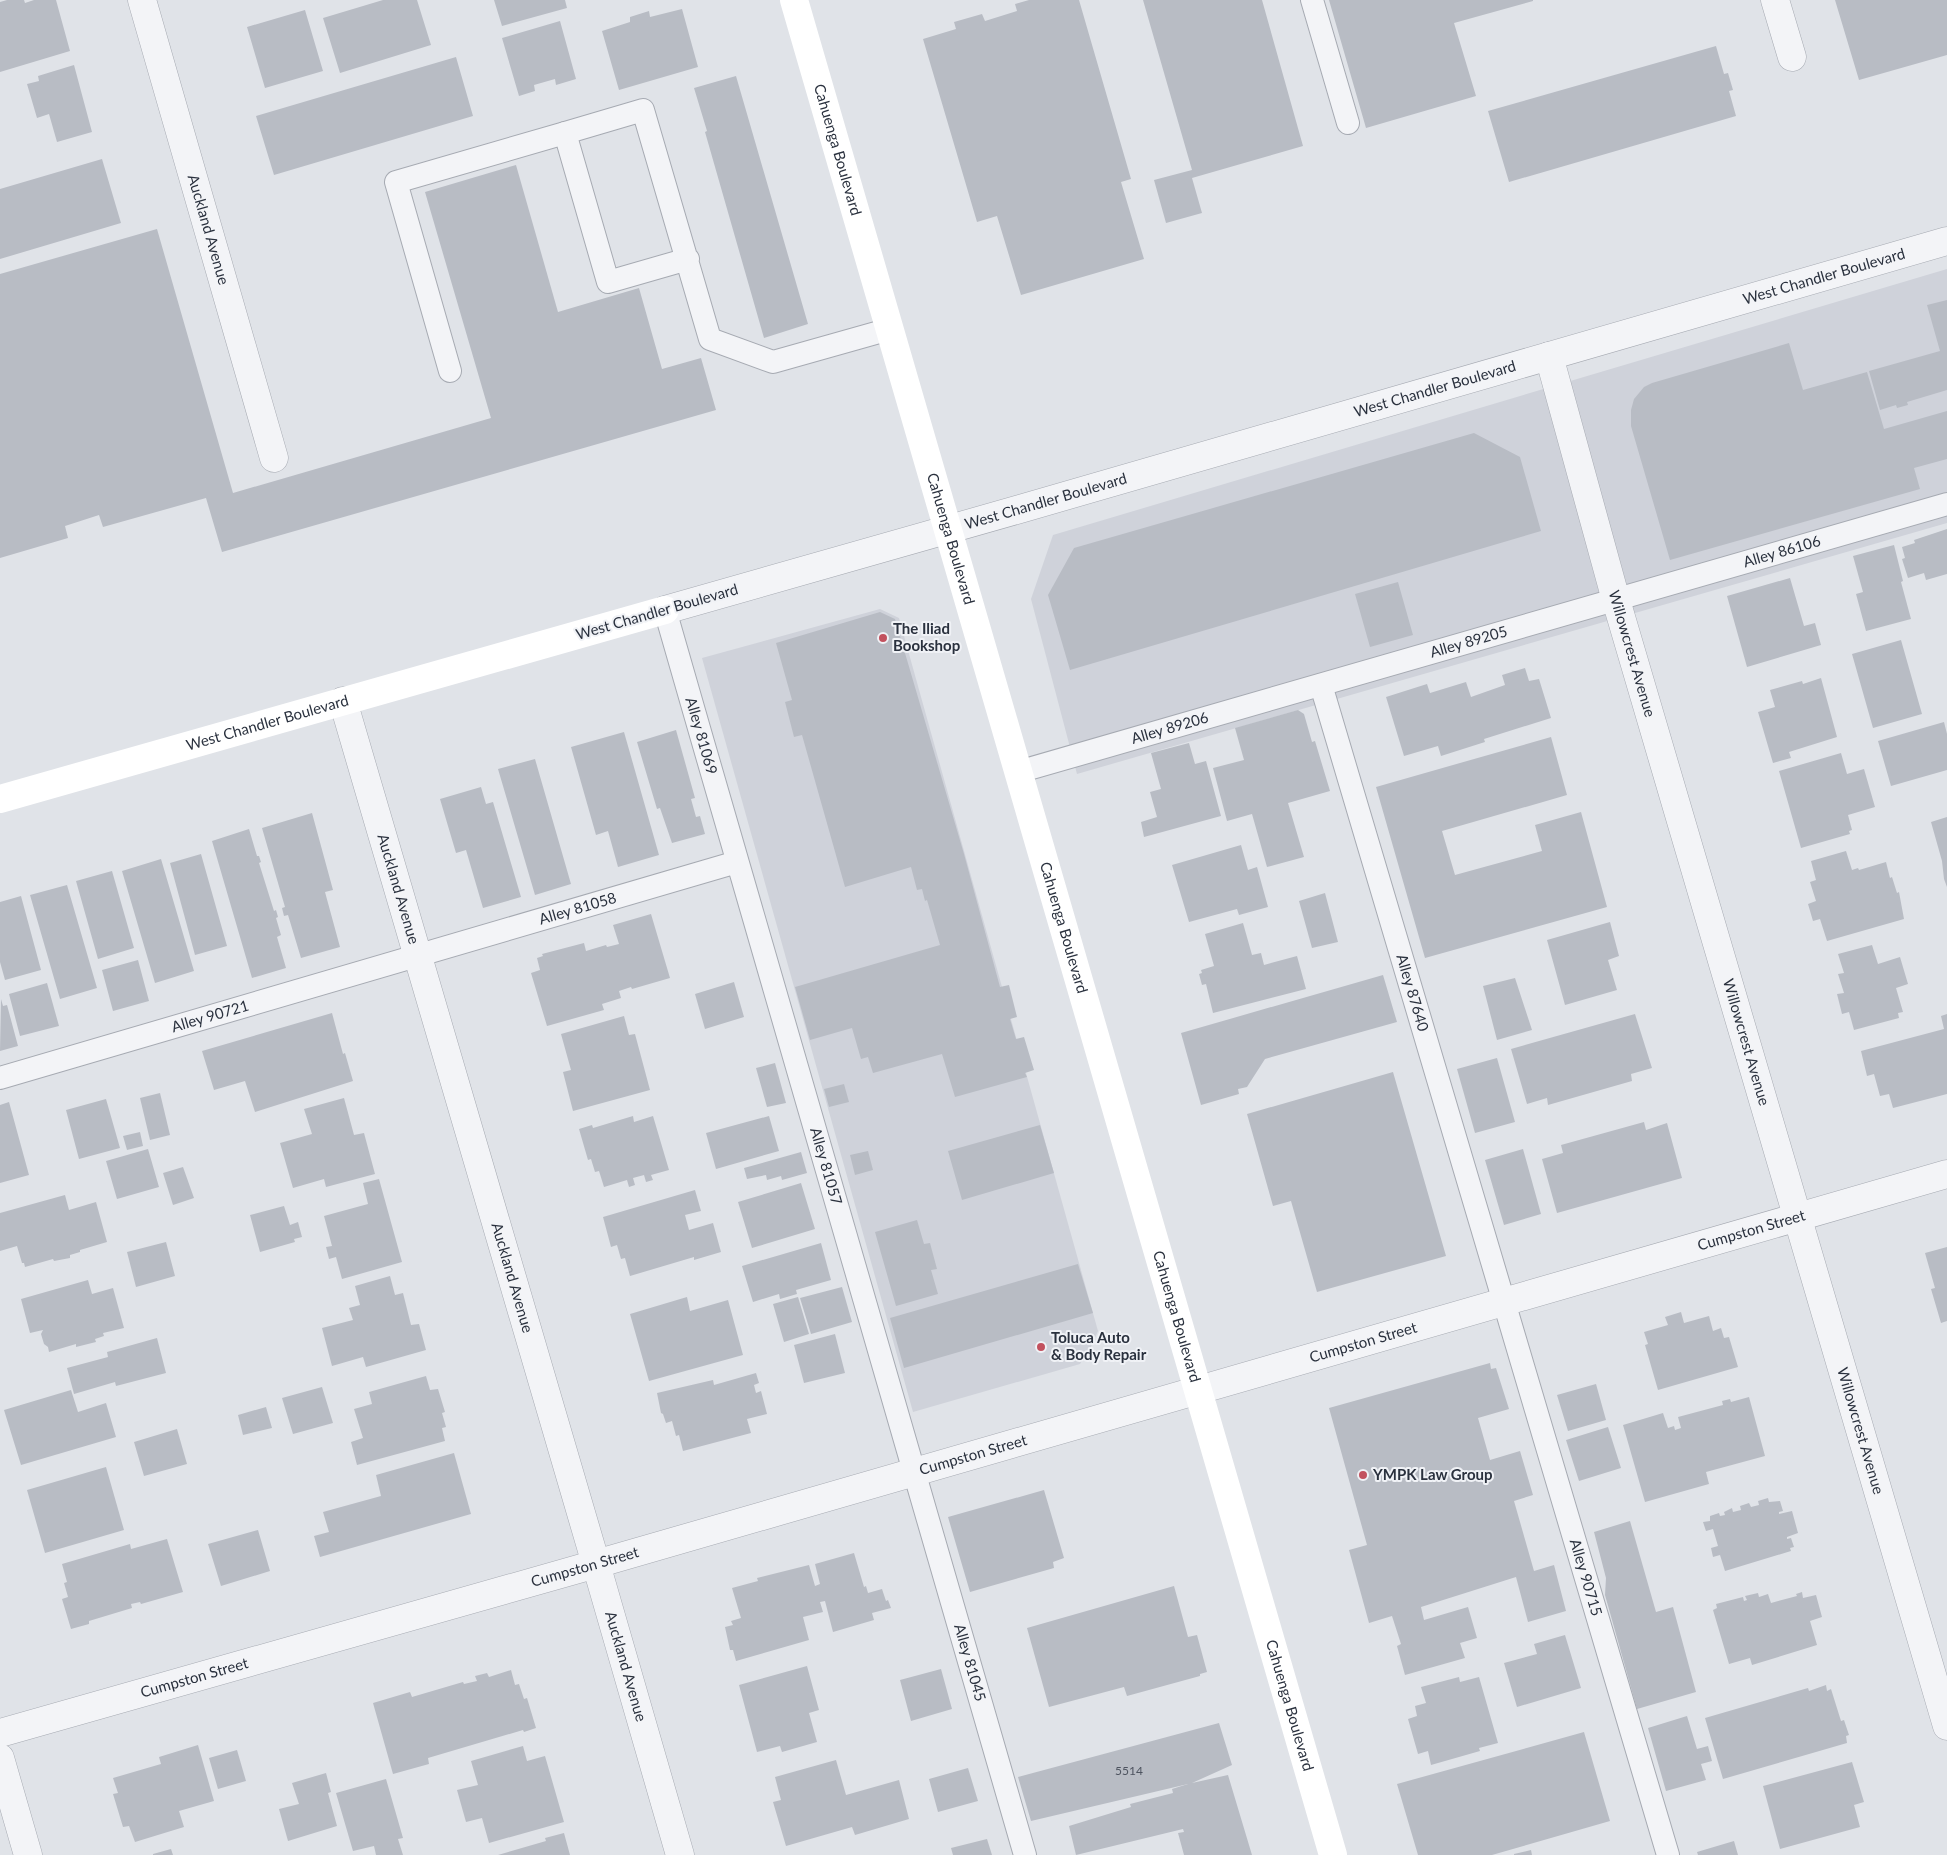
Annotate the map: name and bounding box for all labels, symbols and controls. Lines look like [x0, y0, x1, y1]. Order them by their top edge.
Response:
street label: Cahuenga Boulevard [811, 82, 866, 217]
street label: Auckland Avenue [185, 172, 234, 287]
street label: West Chandler Boulevard [1741, 244, 1907, 308]
street label: West Chandler Boulevard [1351, 356, 1518, 420]
street label: West Chandler Boulevard [962, 469, 1129, 532]
street label: Cahuenga Boulevard [924, 471, 979, 606]
street label: Alley 86106 [1741, 531, 1823, 570]
street label: West Chandler Boulevard [574, 579, 740, 643]
street label: Willowcrest Avenue [1606, 588, 1660, 719]
place label: The Iliad Bookshop [893, 619, 960, 654]
street label: Alley 89205 [1428, 621, 1509, 661]
marker: The Iliad Bookshop [877, 632, 889, 644]
street label: West Chandler Boulevard [184, 690, 350, 754]
street label: Alley 81069 [682, 695, 722, 776]
street label: Alley 89206 [1129, 707, 1211, 747]
street label: Auckland Avenue [374, 832, 424, 946]
street label: Cahuenga Boulevard [1037, 859, 1092, 995]
street label: Alley 81058 [537, 888, 618, 928]
street label: Alley 87640 [1393, 952, 1433, 1034]
street label: Willowcrest Avenue [1720, 976, 1774, 1108]
street label: Alley 90721 [169, 996, 251, 1035]
street label: Alley 81057 [807, 1125, 847, 1207]
street label: Cumpston Street [1695, 1205, 1808, 1254]
street label: Auckland Avenue [488, 1220, 538, 1335]
street label: Cahuenga Boulevard [1150, 1248, 1205, 1384]
street label: Cumpston Street [1307, 1317, 1419, 1366]
place label: Toluca Auto & Body Repair [1051, 1328, 1147, 1363]
marker: Toluca Auto & Body Repair [1035, 1341, 1047, 1353]
street label: Willowcrest Avenue [1834, 1365, 1888, 1496]
street label: Cumpston Street [917, 1430, 1029, 1478]
place label: YMPK Law Group [1372, 1465, 1493, 1483]
marker: YMPK Law Group [1357, 1469, 1369, 1481]
street label: Alley 90715 [1567, 1537, 1607, 1618]
street label: Cumpston Street [529, 1542, 641, 1590]
street label: Auckland Avenue [602, 1609, 651, 1724]
street label: Alley 81045 [951, 1622, 990, 1703]
street label: Cahuenga Boulevard [1263, 1637, 1318, 1773]
street label: Cumpston Street [138, 1653, 251, 1701]
house number: 5514 [1115, 1763, 1143, 1778]

